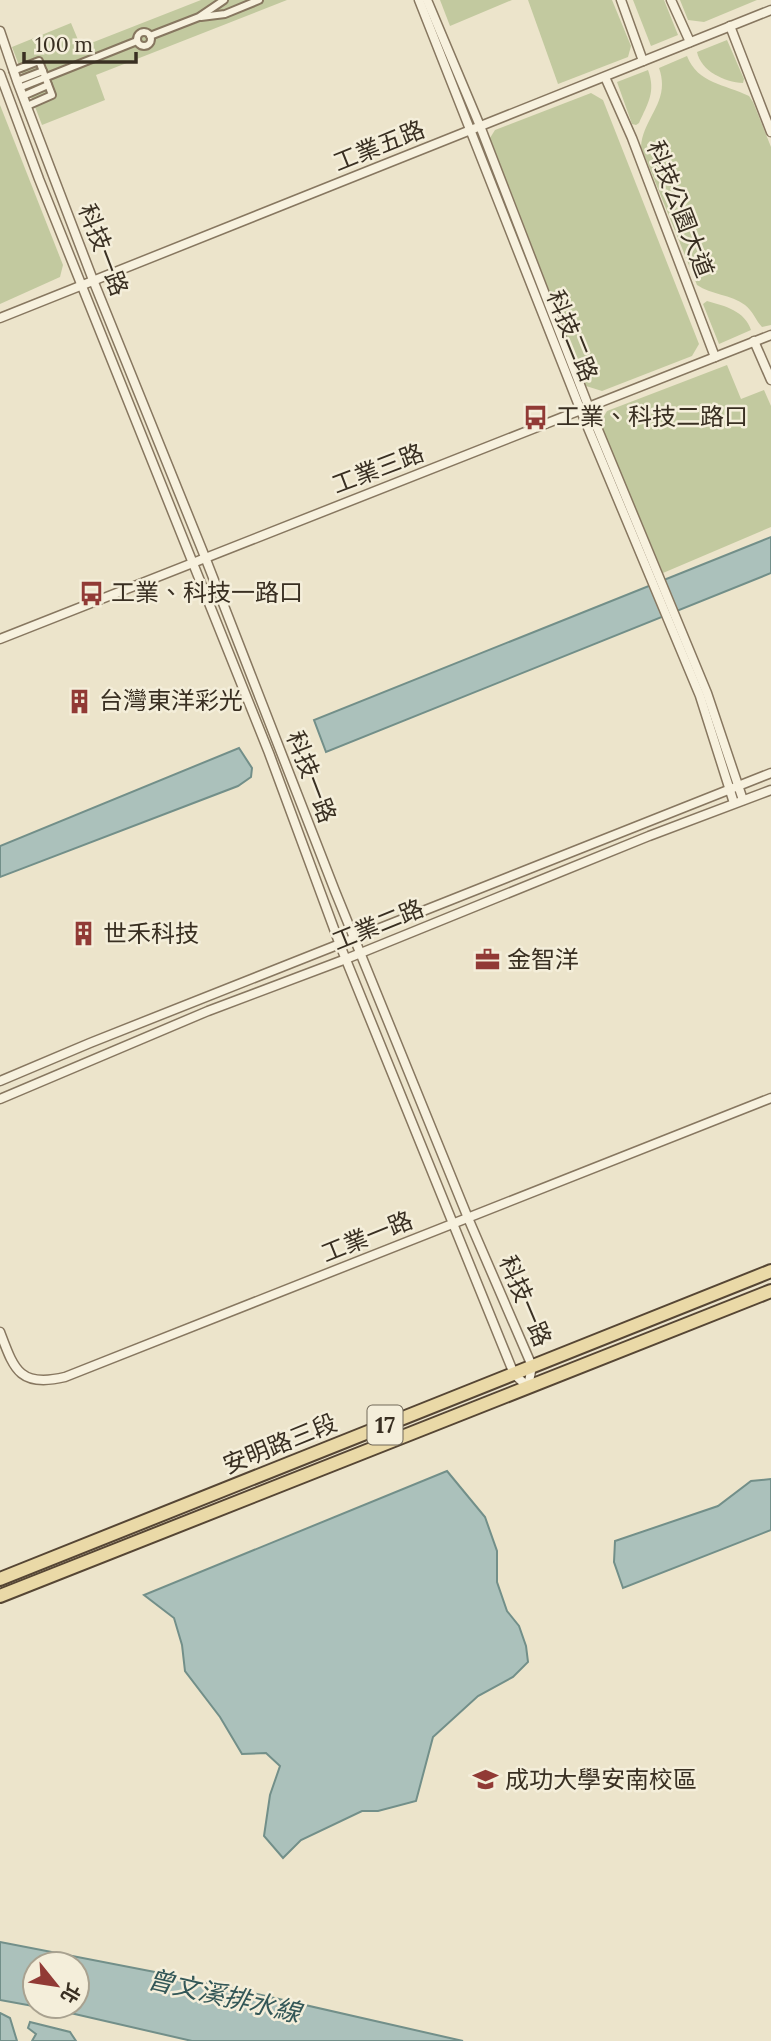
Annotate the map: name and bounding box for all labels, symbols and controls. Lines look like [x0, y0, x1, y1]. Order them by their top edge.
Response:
scale bar [24, 21, 136, 65]
text: 100 m [35, 31, 93, 58]
street label: 工業五路 [329, 113, 429, 178]
street label: 科技公園大道 [640, 136, 721, 282]
street label: 科技一路 [72, 199, 135, 300]
street label: 科技二路 [540, 286, 605, 386]
place label: 工業、科技二路口 [556, 401, 748, 432]
bus stop icon: 工業、科技二路口 [522, 403, 550, 431]
street label: 工業三路 [327, 437, 428, 500]
place label: 工業、科技一路口 [111, 577, 303, 608]
bus stop icon: 工業、科技一路口 [77, 579, 105, 607]
place label: 台灣東洋彩光 [99, 685, 243, 716]
building icon: 台灣東洋彩光 [65, 687, 93, 715]
street label: 科技一路 [280, 726, 343, 827]
street label: 工業二路 [328, 892, 428, 957]
place label: 世禾科技 [103, 918, 199, 949]
building icon: 世禾科技 [69, 920, 97, 948]
place label: 金智洋 [507, 944, 579, 975]
office icon: 金智洋 [473, 946, 501, 974]
street label: 工業一路 [317, 1204, 417, 1269]
street label: 科技一路 [492, 1251, 558, 1351]
road number: 17 [368, 1406, 402, 1444]
street label: 安明路三段 [218, 1407, 341, 1480]
place label: 成功大學安南校區 [505, 1764, 697, 1795]
school or university icon: 成功大學安南校區 [471, 1766, 499, 1794]
north arrow [21, 1950, 91, 2020]
water label: 曾文溪排水線 [144, 1962, 307, 2030]
text: 北 [56, 1979, 86, 2008]

